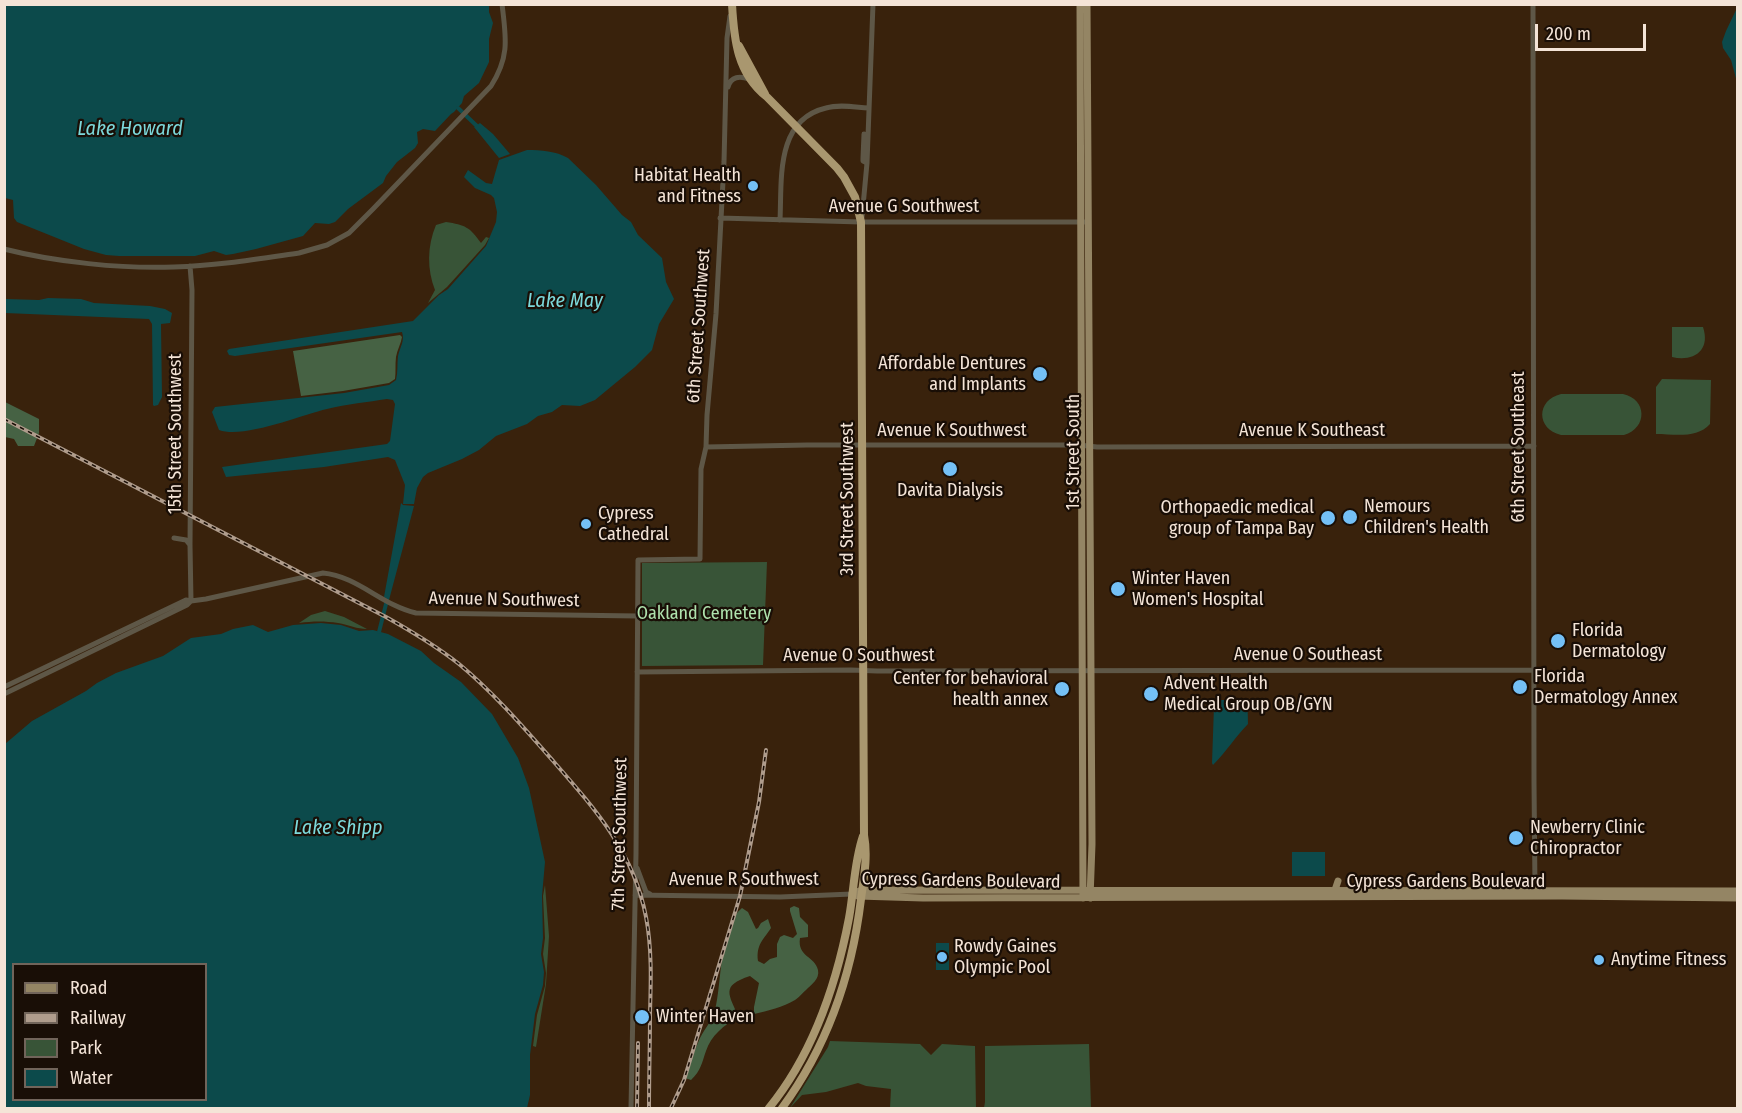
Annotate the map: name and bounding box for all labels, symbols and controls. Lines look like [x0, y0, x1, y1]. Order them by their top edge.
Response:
scale bar [1538, 12, 1649, 50]
text: 200 m [1546, 23, 1591, 45]
water label: Lake Howard [77, 117, 183, 141]
place label: Habitat Health and Fitness [634, 165, 741, 207]
marker: Habitat Health and Fitness [746, 179, 760, 193]
street label: Avenue G Southwest [829, 196, 979, 218]
street label: 6th Street Southwest [683, 248, 715, 404]
water label: Lake May [527, 289, 603, 313]
place label: Affordable Dentures and Implants [878, 353, 1026, 395]
street label: 15th Street Southwest [165, 354, 187, 514]
marker: Affordable Dentures and Implants [1031, 365, 1049, 383]
street label: 6th Street Southeast [1508, 371, 1530, 523]
street label: 1st Street South [1063, 394, 1085, 510]
street label: Avenue K Southwest [877, 420, 1027, 442]
street label: Avenue K Southeast [1239, 420, 1385, 442]
street label: 3rd Street Southwest [837, 422, 859, 576]
marker: Davita Dialysis [941, 460, 959, 478]
place label: Davita Dialysis [897, 480, 1003, 502]
place label: Nemours Children's Health [1364, 496, 1489, 538]
place label: Orthopaedic medical group of Tampa Bay [1160, 497, 1314, 540]
place label: Cypress Cathedral [598, 503, 669, 546]
marker: Nemours Children's Health [1341, 508, 1359, 526]
marker: Orthopaedic medical group of Tampa Bay [1319, 509, 1337, 527]
marker: Cypress Cathedral [579, 517, 593, 531]
place label: Winter Haven Women's Hospital [1132, 568, 1264, 610]
marker: Winter Haven Women's Hospital [1109, 580, 1127, 598]
street label: Avenue N Southwest [428, 588, 580, 612]
park label: Oakland Cemetery [637, 603, 771, 625]
place label: Florida Dermatology [1572, 620, 1666, 662]
marker: Florida Dermatology [1549, 632, 1567, 650]
street label: Avenue O Southeast [1234, 644, 1382, 666]
street label: Avenue O Southwest [783, 645, 935, 667]
place label: Florida Dermatology Annex [1534, 666, 1677, 708]
place label: Center for behavioral health annex [893, 668, 1048, 710]
place label: Advent Health Medical Group OB/GYN [1164, 673, 1333, 716]
marker: Florida Dermatology Annex [1511, 678, 1529, 696]
marker: Center for behavioral health annex [1053, 680, 1071, 698]
marker: Advent Health Medical Group OB/GYN [1142, 685, 1160, 703]
street label: 7th Street Southwest [608, 757, 632, 911]
water label: Lake Shipp [293, 816, 383, 840]
place label: Newberry Clinic Chiropractor [1530, 817, 1645, 860]
marker: Newberry Clinic Chiropractor [1507, 829, 1525, 847]
street label: Cypress Gardens Boulevard [861, 868, 1061, 894]
street label: Avenue R Southwest [669, 869, 819, 891]
street label: Cypress Gardens Boulevard [1346, 871, 1546, 893]
place label: Rowdy Gaines Olympic Pool [954, 936, 1056, 978]
place label: Anytime Fitness [1611, 949, 1727, 971]
marker: Rowdy Gaines Olympic Pool [935, 950, 949, 964]
marker: Anytime Fitness [1592, 953, 1606, 967]
legend [12, 963, 207, 1101]
text: Road [70, 977, 107, 999]
place label: Winter Haven [656, 1006, 754, 1028]
text: Railway [70, 1007, 126, 1029]
marker: Winter Haven [633, 1008, 651, 1026]
text: Park [70, 1037, 102, 1059]
text: Water [70, 1067, 113, 1089]

